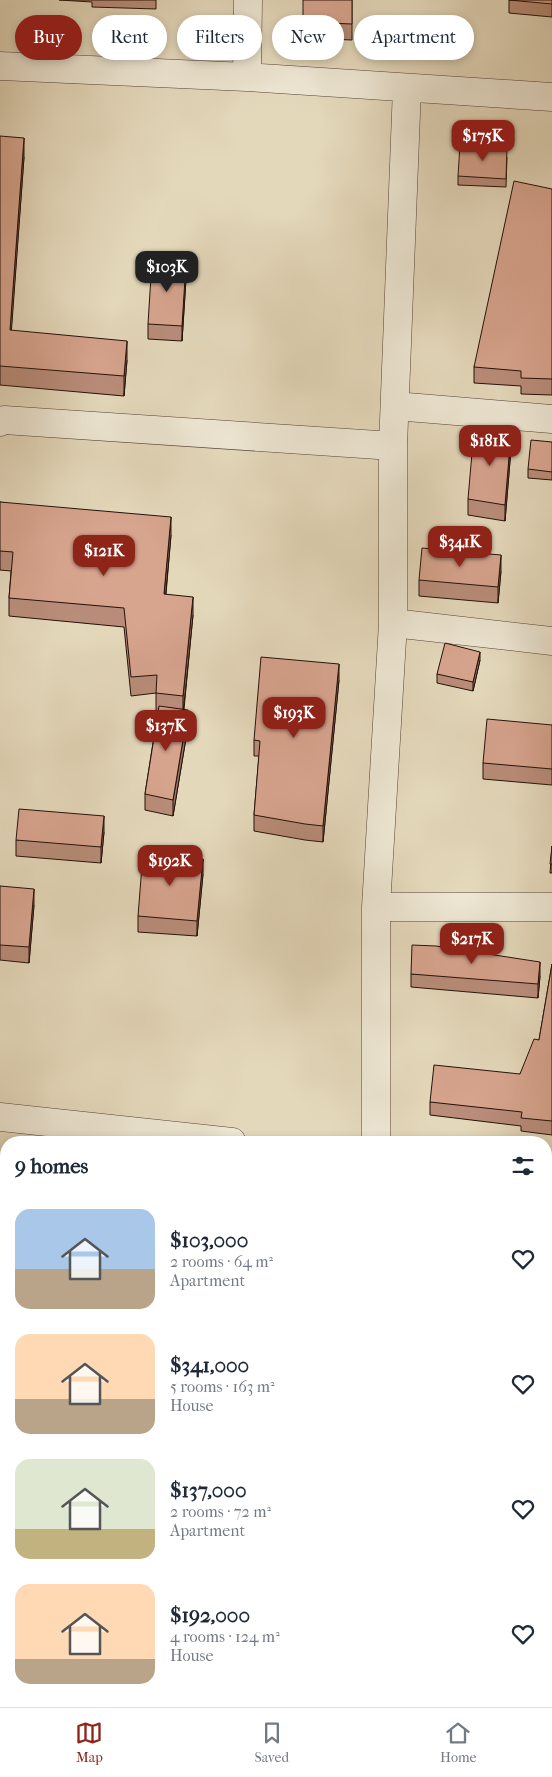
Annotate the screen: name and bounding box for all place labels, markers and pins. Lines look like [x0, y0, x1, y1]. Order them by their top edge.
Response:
pin: $175K [448, 120, 518, 162]
pin: $103K [132, 250, 202, 293]
pin: $181K [455, 424, 525, 467]
pin: $341K [425, 526, 495, 568]
pin: $121K [69, 534, 139, 577]
pin: $193K [259, 696, 329, 739]
pin: $137K [131, 710, 201, 752]
pin: $192K [135, 844, 205, 887]
pin: $217K [437, 922, 507, 965]

